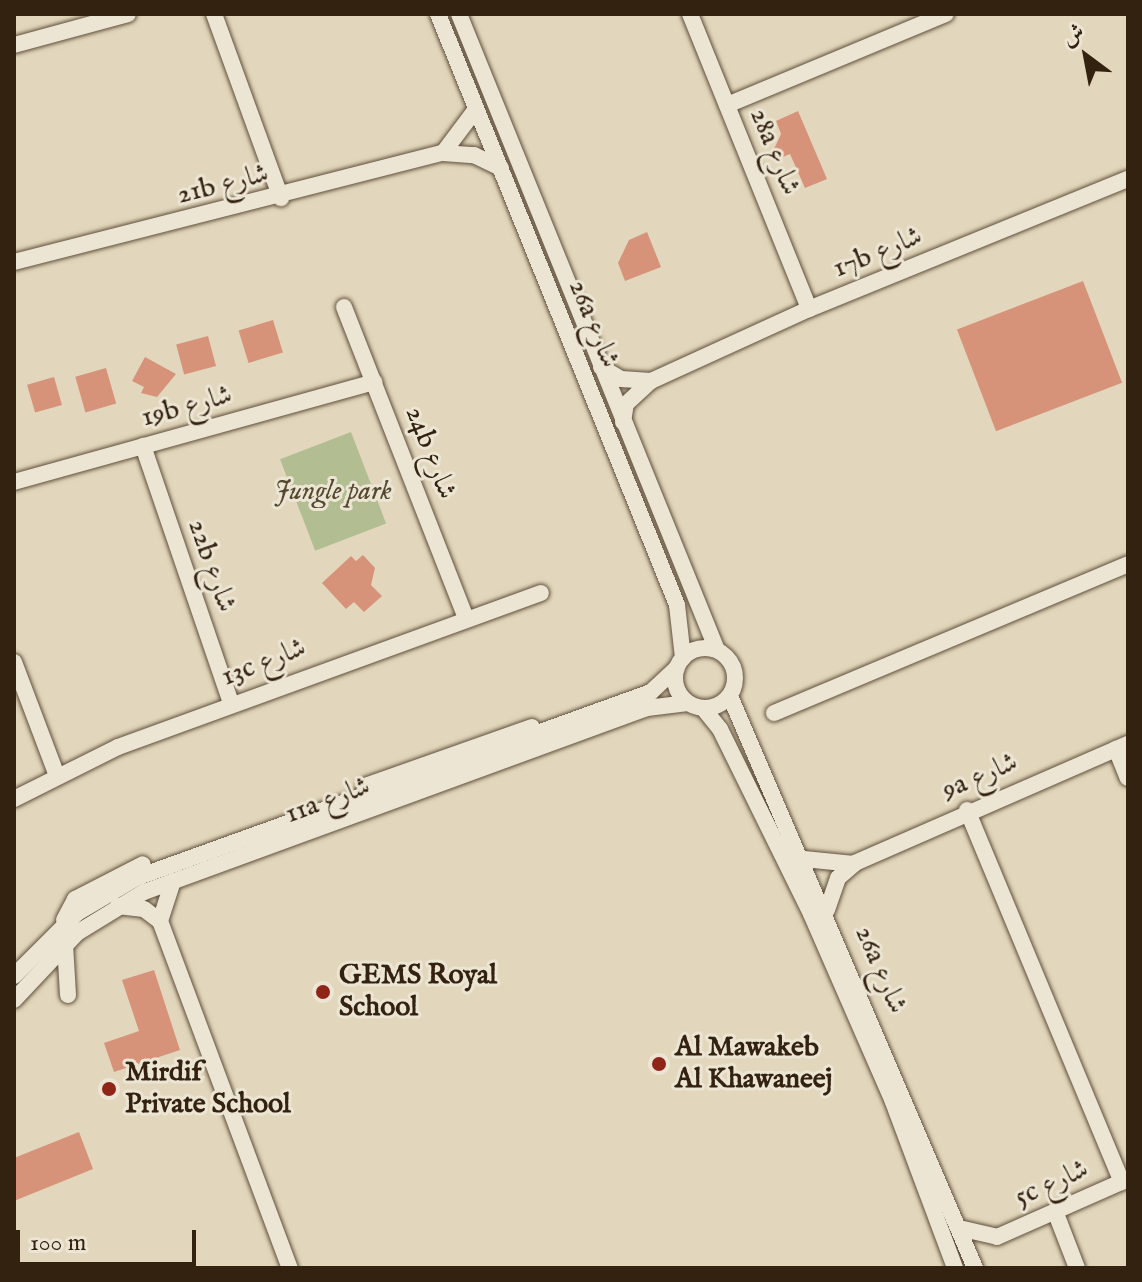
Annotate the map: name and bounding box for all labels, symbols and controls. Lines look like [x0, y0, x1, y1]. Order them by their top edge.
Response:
north arrow [1046, 16, 1126, 96]
text: ش [1057, 18, 1090, 53]
street label: 28a شارع [741, 104, 807, 200]
street label: 21b شارع [174, 157, 272, 213]
street label: 17b شارع [828, 220, 928, 286]
street label: 26a شارع [560, 275, 626, 373]
street label: 19b شارع [138, 379, 236, 435]
street label: 24b شارع [397, 402, 463, 504]
park label: Jungle park [274, 475, 392, 509]
street label: 22b شارع [179, 515, 243, 617]
street label: 13c شارع [217, 632, 311, 694]
street label: 9a شارع [937, 746, 1023, 808]
street label: 11a شارع [281, 770, 375, 832]
street label: 26a شارع [847, 921, 913, 1019]
place label: GEMS Royal School [339, 959, 497, 1025]
marker: GEMS Royal School [314, 983, 332, 1001]
place label: Al Mawakeb Al Khawaneej [675, 1031, 832, 1097]
marker: Al Mawakeb Al Khawaneej [650, 1055, 668, 1073]
place label: Mirdif Private School [125, 1056, 291, 1122]
marker: Mirdif Private School [100, 1080, 118, 1098]
street label: 5c شارع [1010, 1153, 1094, 1215]
scale bar [20, 1214, 200, 1264]
text: 100 m [30, 1228, 86, 1259]

